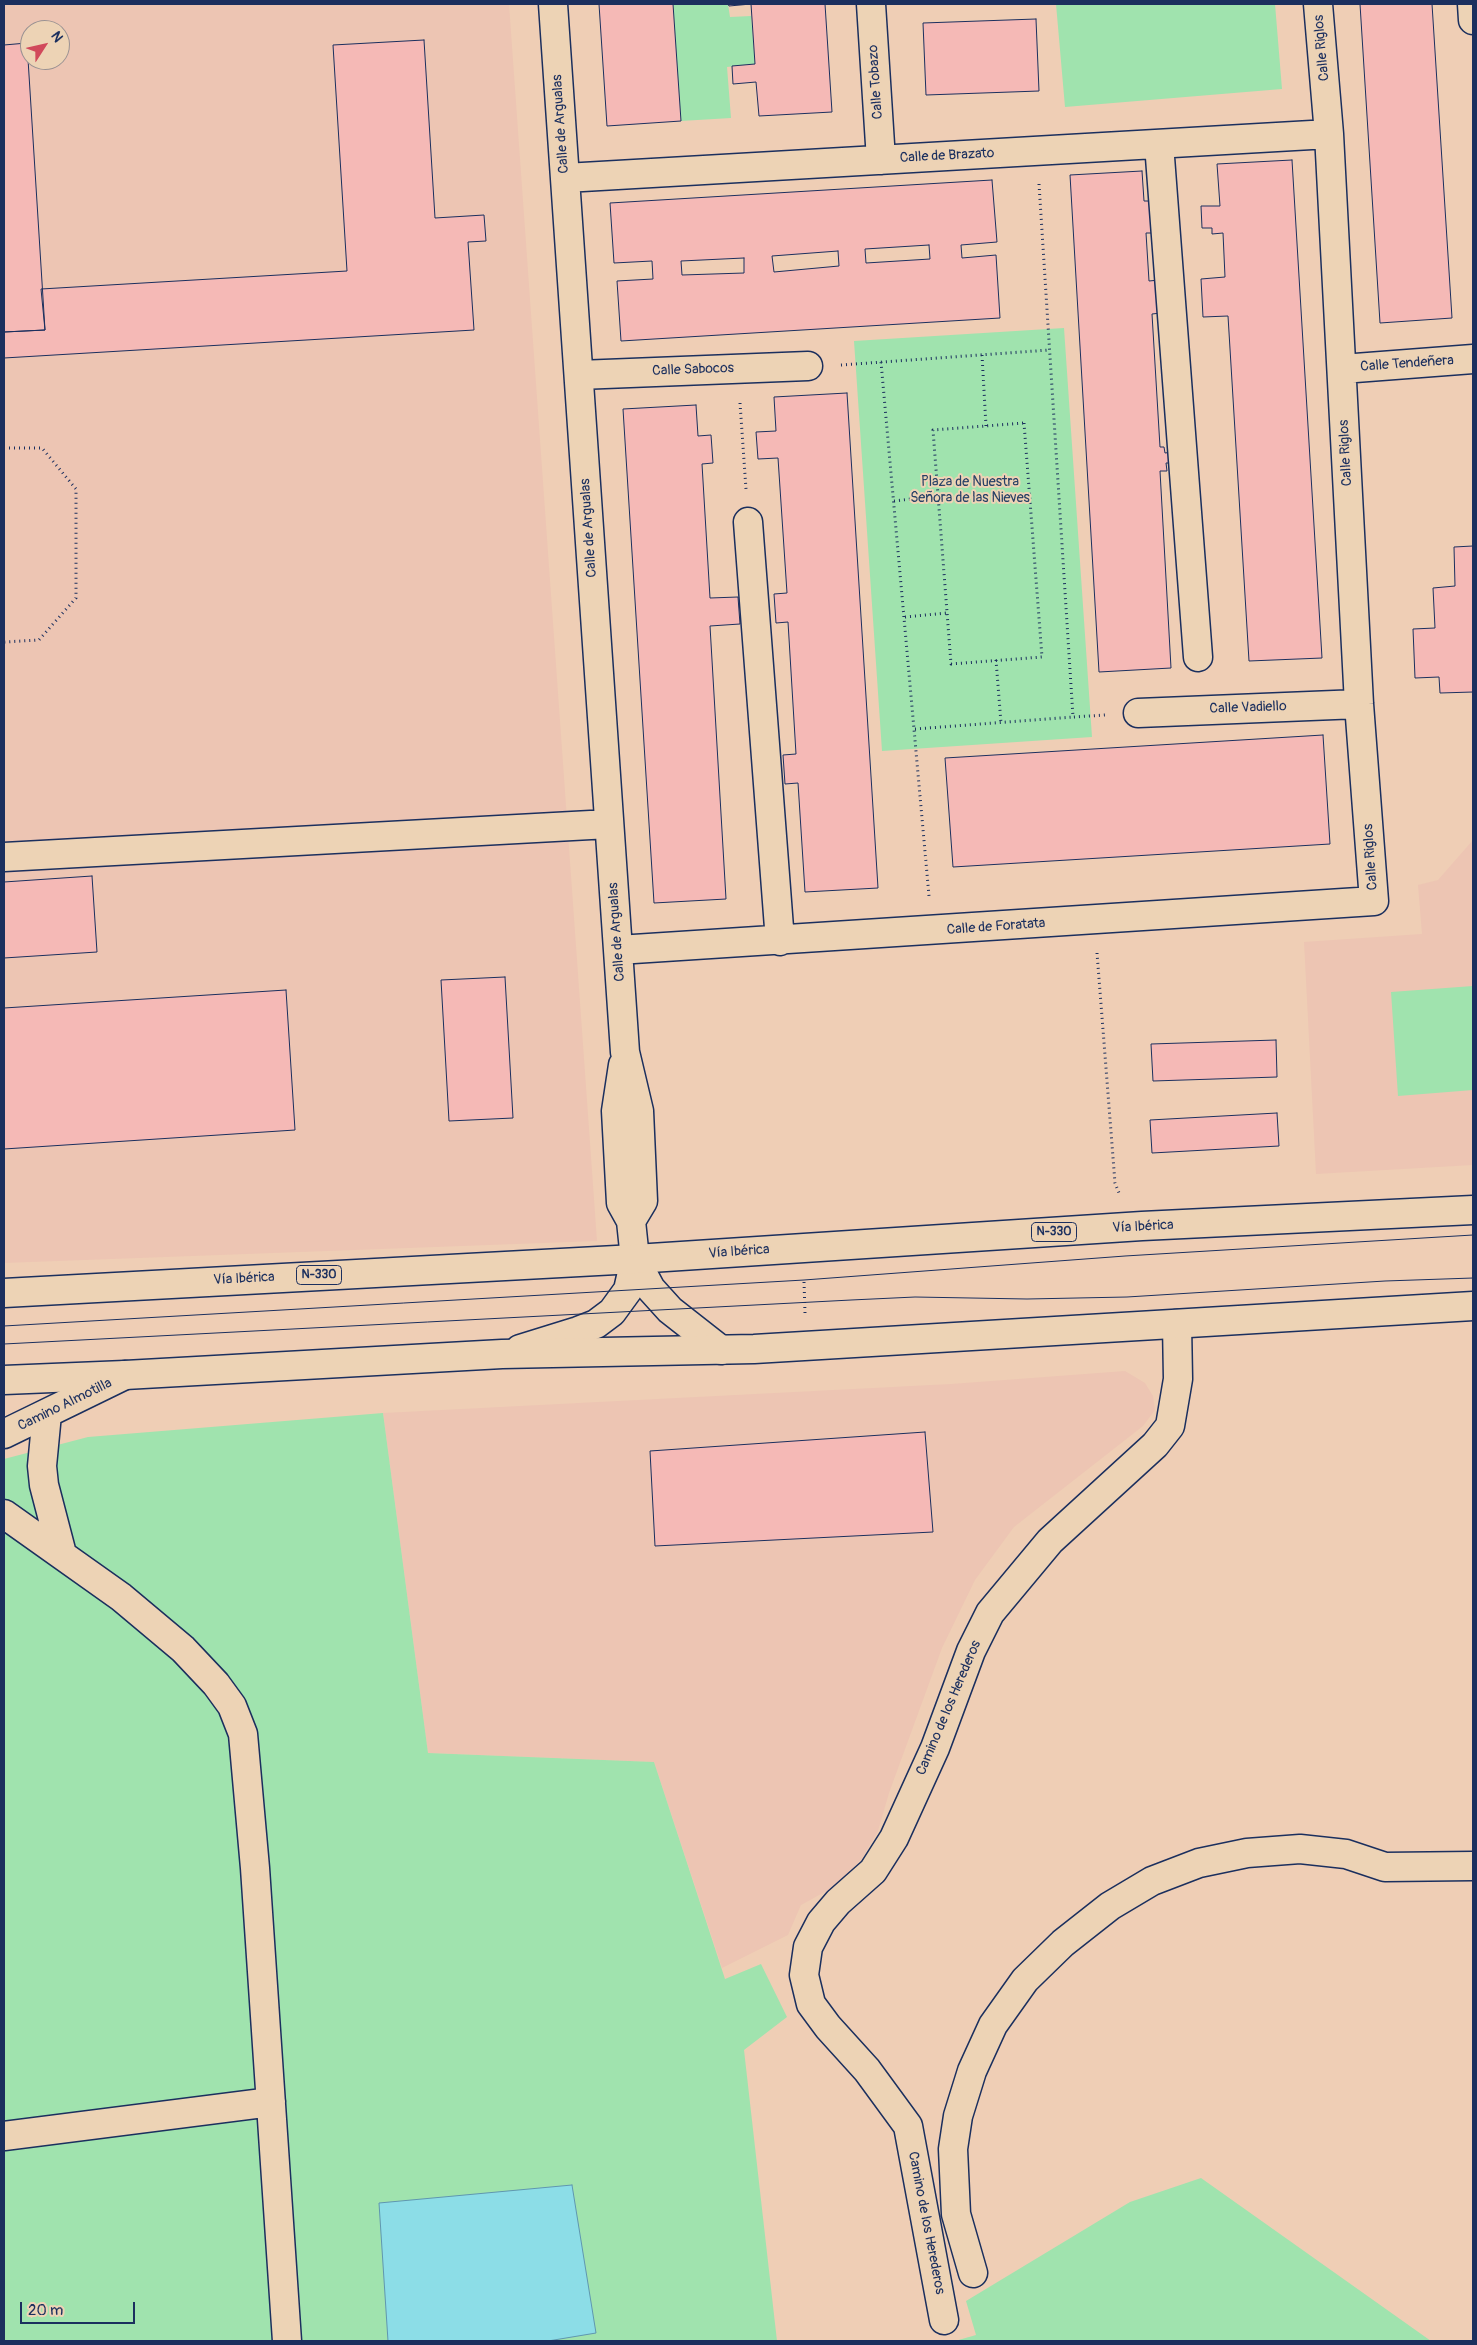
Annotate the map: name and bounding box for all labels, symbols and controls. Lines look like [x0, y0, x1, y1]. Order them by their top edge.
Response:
street label: Calle Riglos [1311, 14, 1333, 82]
north arrow [20, 20, 70, 70]
text: N [47, 28, 67, 45]
street label: Calle Tobazo [865, 44, 887, 120]
street label: Calle de Argualas [549, 74, 573, 174]
street label: Calle de Brazato [899, 145, 995, 167]
street label: Calle Tendeñera [1360, 352, 1454, 376]
street label: Calle Sabocos [652, 360, 734, 380]
street label: Calle Riglos [1336, 419, 1356, 487]
park label: Plaza de Nuestra Señora de las Nieves [910, 474, 1030, 507]
street label: Calle de Argualas [577, 478, 601, 578]
street label: Calle Vadiello [1209, 698, 1287, 718]
street label: Calle Riglos [1360, 823, 1382, 891]
street label: Calle de Argualas [605, 882, 629, 982]
street label: Calle de Foratata [946, 915, 1046, 939]
street label: Vía Ibérica [1112, 1217, 1174, 1237]
road number: N-330 [1032, 1222, 1076, 1242]
street label: Vía Ibérica [708, 1241, 770, 1263]
road number: N-330 [296, 1266, 342, 1284]
street label: Vía Ibérica [213, 1269, 275, 1289]
street label: Camino Almotilla [15, 1375, 115, 1435]
street label: Camino de los Herederos [913, 1638, 985, 1778]
street label: Camino de los Herederos [904, 2150, 948, 2296]
scale bar [22, 2292, 138, 2324]
text: 20 m [28, 2301, 63, 2320]

